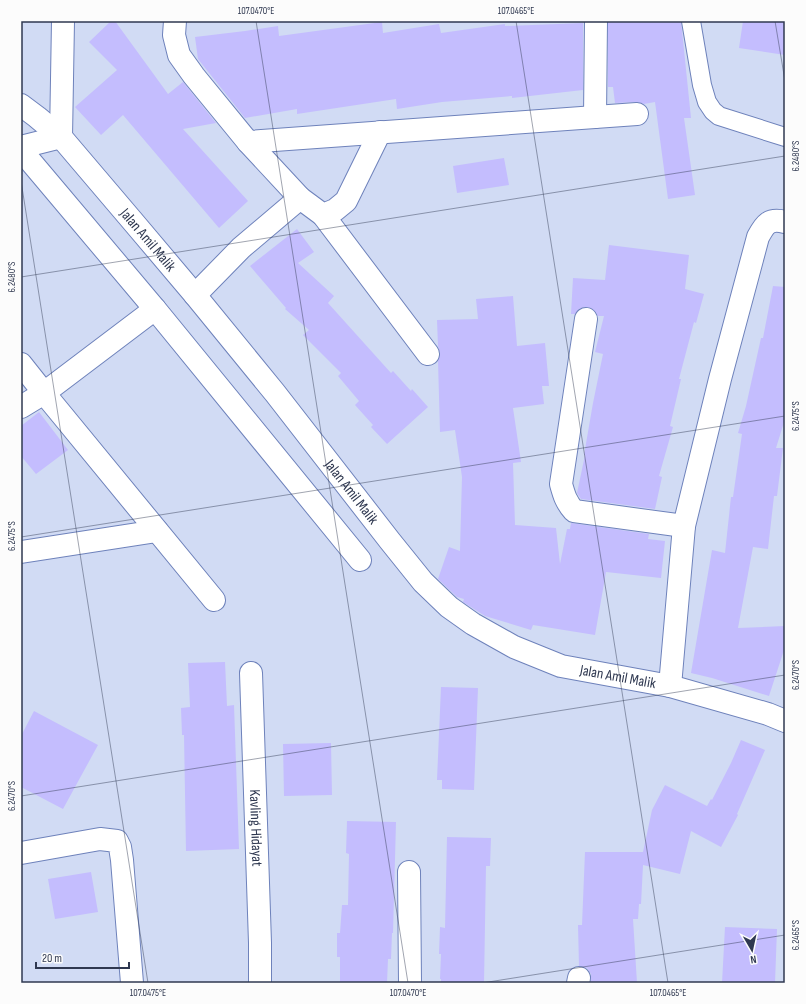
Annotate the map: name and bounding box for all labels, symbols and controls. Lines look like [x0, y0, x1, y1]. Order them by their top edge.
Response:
text: 107.0470°E [238, 5, 274, 17]
text: 107.0465°E [498, 5, 534, 17]
text: 6.2480°S [790, 141, 802, 171]
street label: Jalan Amil Malik [115, 204, 180, 276]
text: 6.2480°S [6, 262, 18, 292]
text: 6.2475°S [790, 401, 802, 431]
street label: Jalan Amil Malik [320, 455, 383, 528]
text: 6.2475°S [6, 521, 18, 551]
street label: Jalan Amil Malik [577, 660, 658, 693]
text: 6.2470°S [790, 660, 802, 690]
text: 6.2470°S [6, 781, 18, 811]
street label: Kavling Hidayat [245, 789, 266, 867]
text: 6.2465°S [790, 920, 802, 950]
north arrow [732, 930, 772, 970]
scale bar [36, 944, 129, 970]
text: 20 m [42, 951, 62, 966]
text: N [749, 953, 757, 966]
text: 107.0475°E [130, 987, 166, 999]
text: 107.0470°E [390, 987, 426, 999]
text: 107.0465°E [650, 987, 686, 999]

